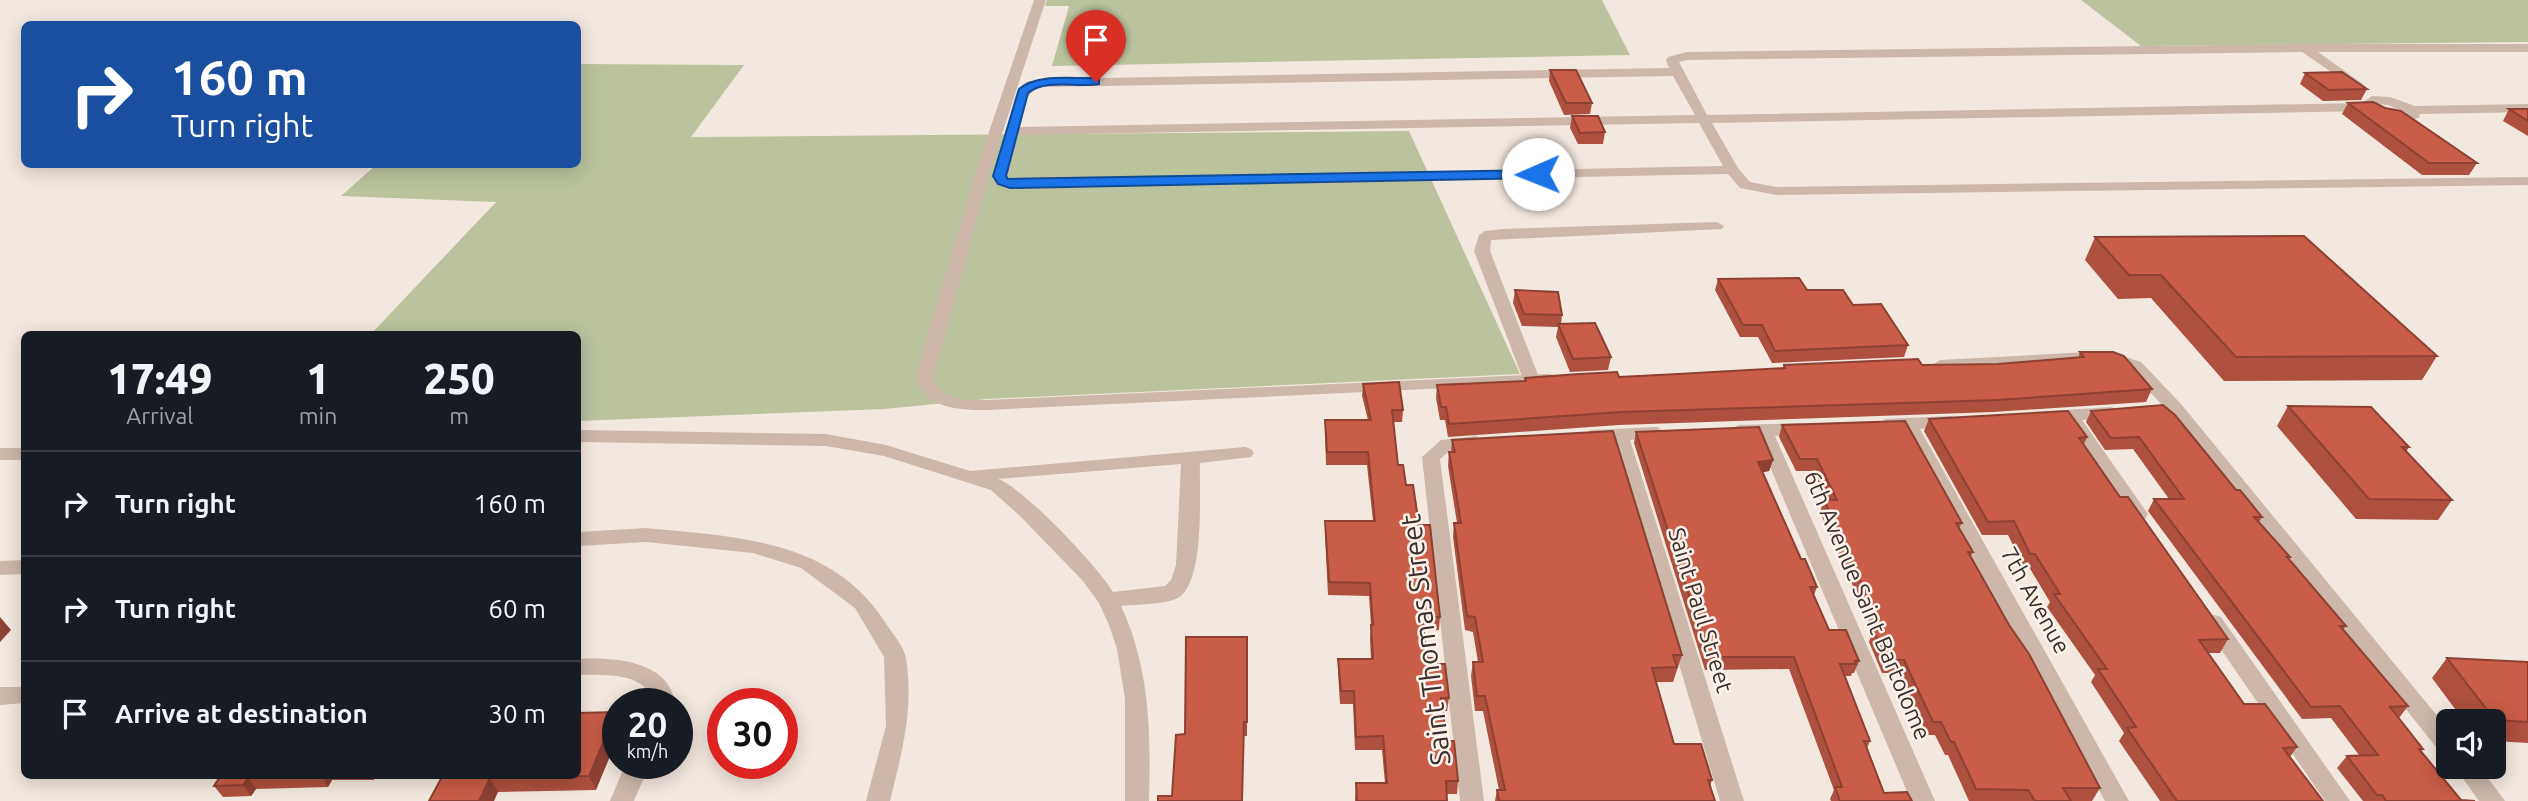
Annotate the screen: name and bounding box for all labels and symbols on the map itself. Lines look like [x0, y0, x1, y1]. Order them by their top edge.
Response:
pin [1066, 10, 1126, 82]
position arrow [1501, 137, 1575, 211]
street label: 6th Avenue Saint Bartolome [1800, 467, 1936, 743]
street label: Saint Thomas Street [1394, 513, 1456, 767]
street label: Saint Paul Street [1664, 525, 1738, 695]
street label: 7th Avenue [1996, 542, 2076, 658]
speed limit sign: 30 [707, 688, 798, 779]

